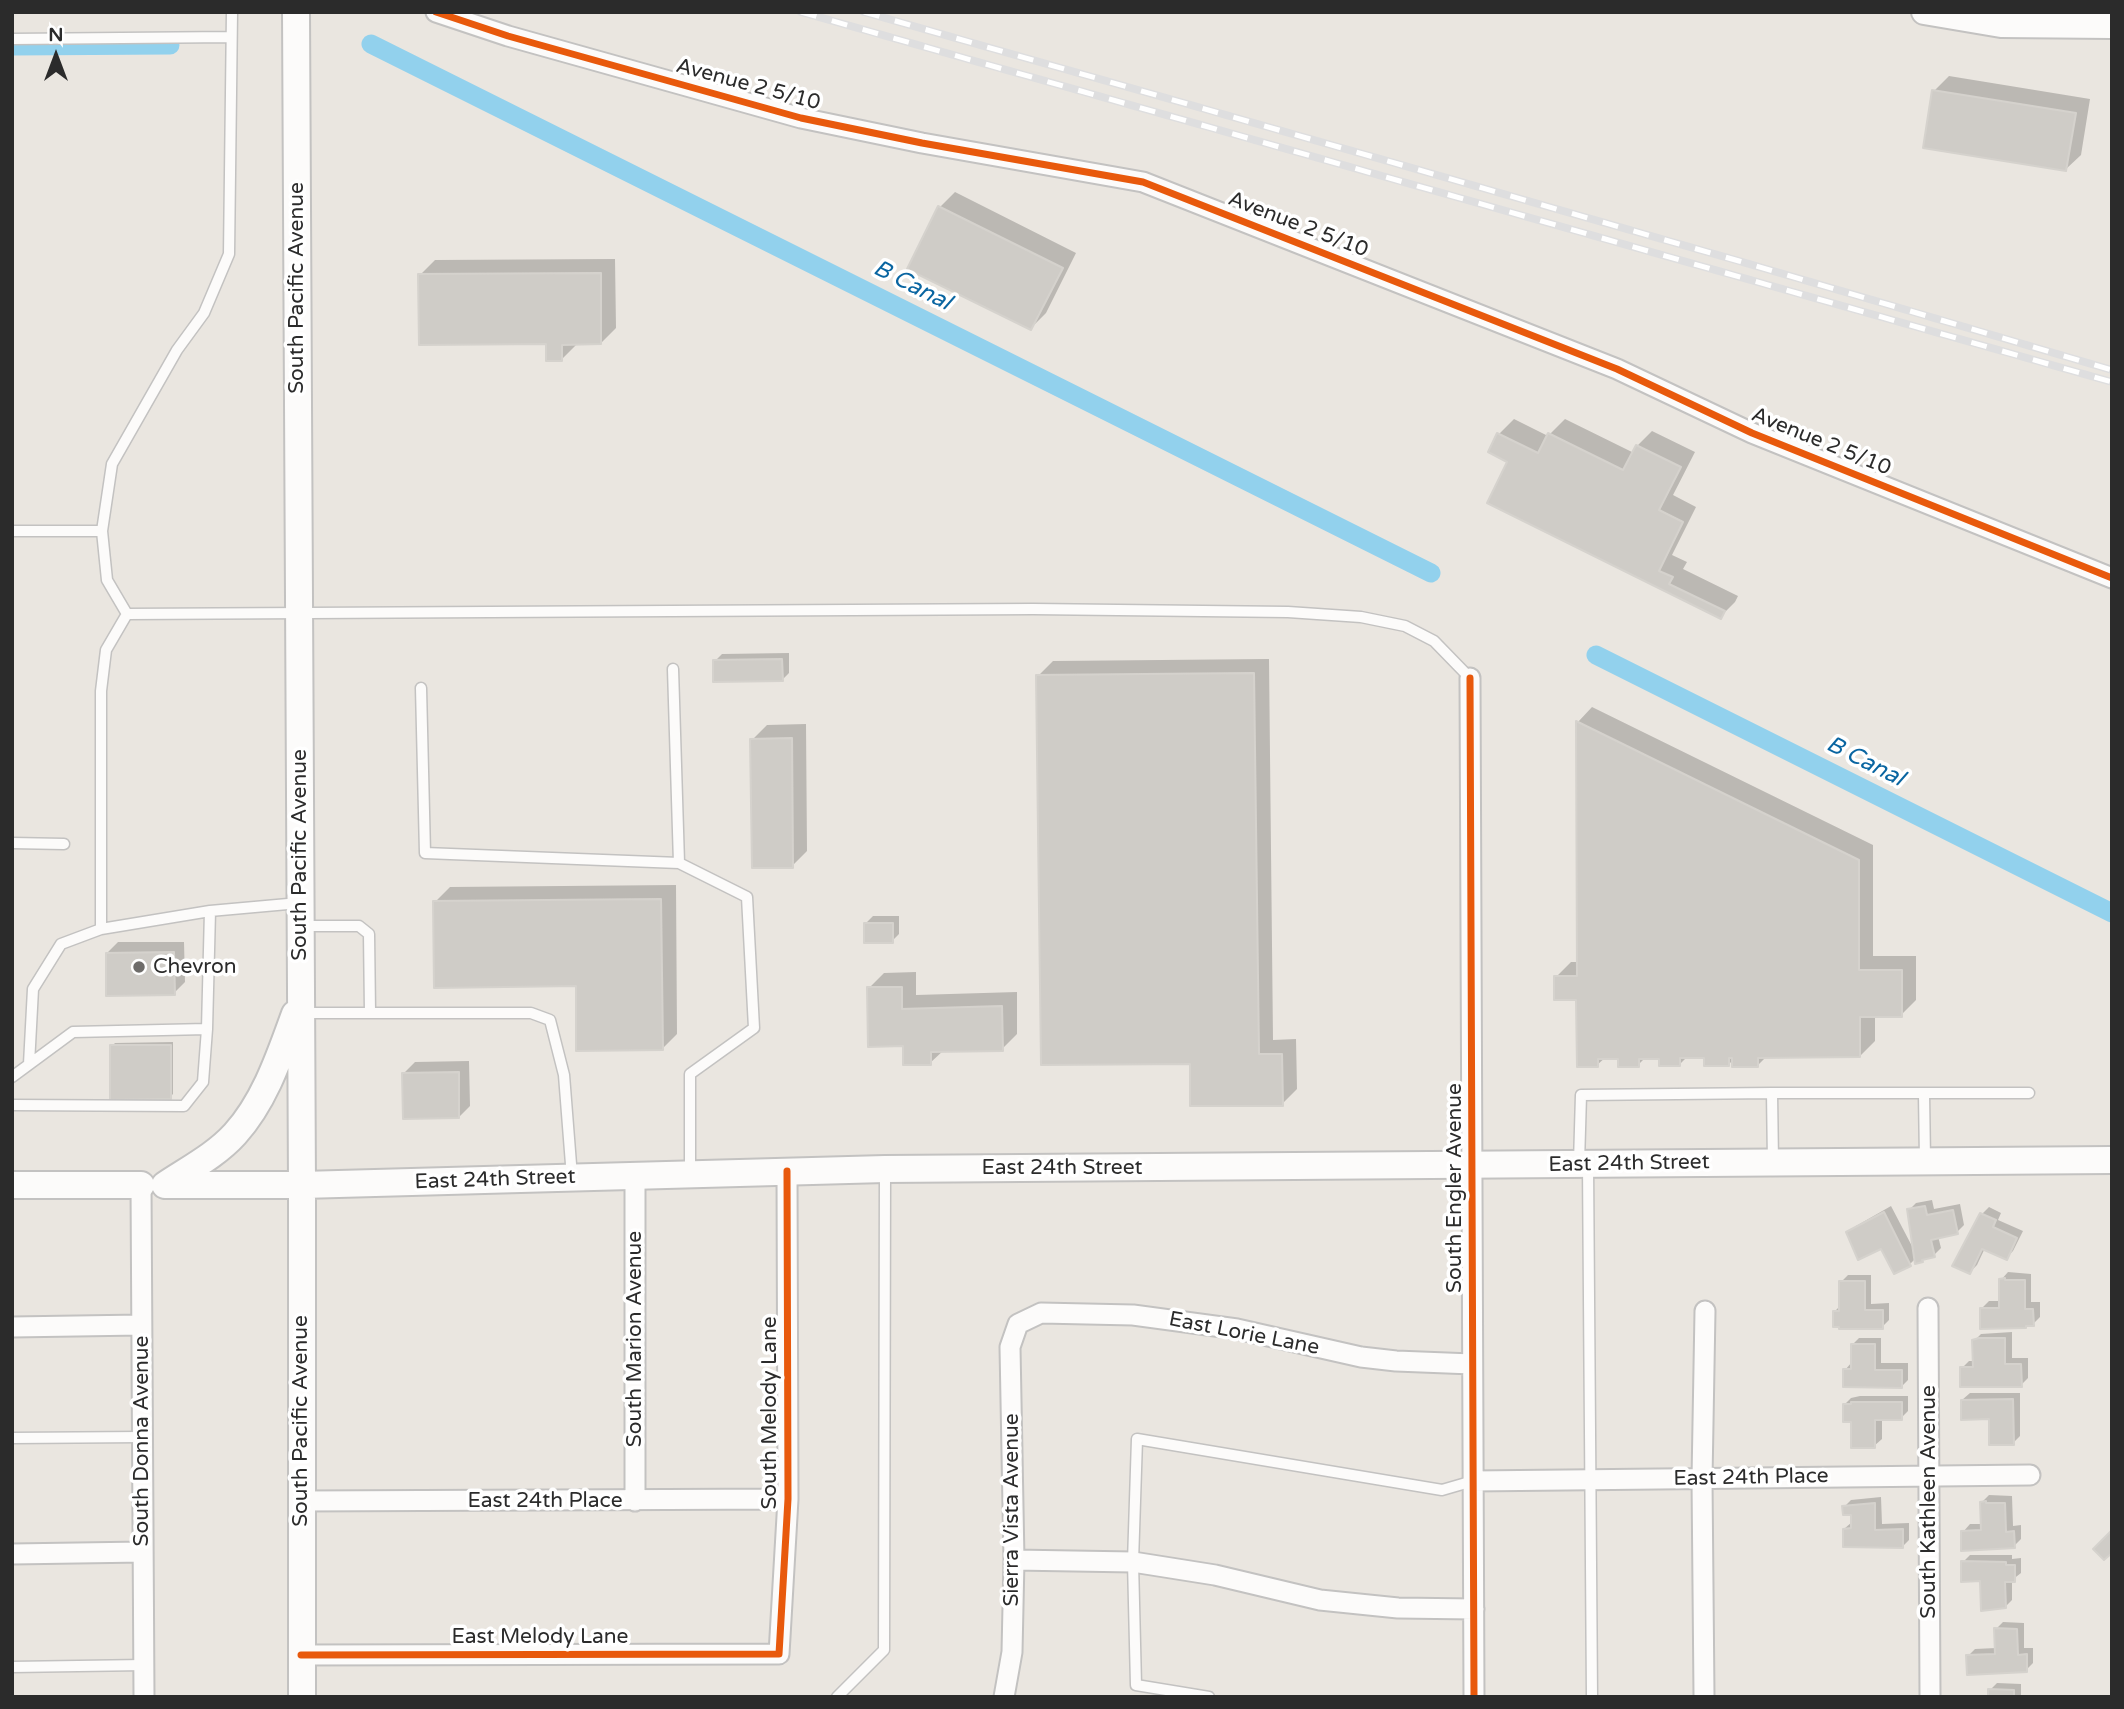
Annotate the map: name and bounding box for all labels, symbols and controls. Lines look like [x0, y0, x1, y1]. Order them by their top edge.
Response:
north arrow [21, 21, 91, 91]
text: N [48, 24, 64, 46]
street label: Avenue 2 5/10 [673, 54, 823, 116]
street label: South Pacific Avenue [284, 182, 310, 394]
street label: Avenue 2 5/10 [1224, 187, 1372, 263]
water label: B Canal [869, 255, 955, 317]
street label: Avenue 2 5/10 [1748, 403, 1894, 481]
water label: B Canal [1822, 731, 1908, 793]
street label: South Pacific Avenue [287, 749, 313, 961]
place label: Chevron [153, 954, 237, 980]
marker: Chevron [131, 959, 147, 975]
street label: South Engler Avenue [1442, 1083, 1468, 1293]
street label: East 24th Street [1548, 1150, 1710, 1178]
street label: East 24th Street [981, 1155, 1143, 1181]
street label: East 24th Street [414, 1165, 576, 1195]
street label: South Marion Avenue [622, 1231, 648, 1447]
street label: East Lorie Lane [1167, 1307, 1321, 1361]
street label: South Pacific Avenue [288, 1315, 314, 1527]
street label: South Melody Lane [757, 1316, 783, 1510]
street label: South Donna Avenue [129, 1336, 155, 1546]
street label: South Kathleen Avenue [1916, 1385, 1942, 1619]
street label: Sierra Vista Avenue [999, 1413, 1025, 1607]
street label: East 24th Place [1673, 1464, 1829, 1492]
street label: East 24th Place [467, 1488, 623, 1514]
street label: East Melody Lane [452, 1624, 628, 1650]

